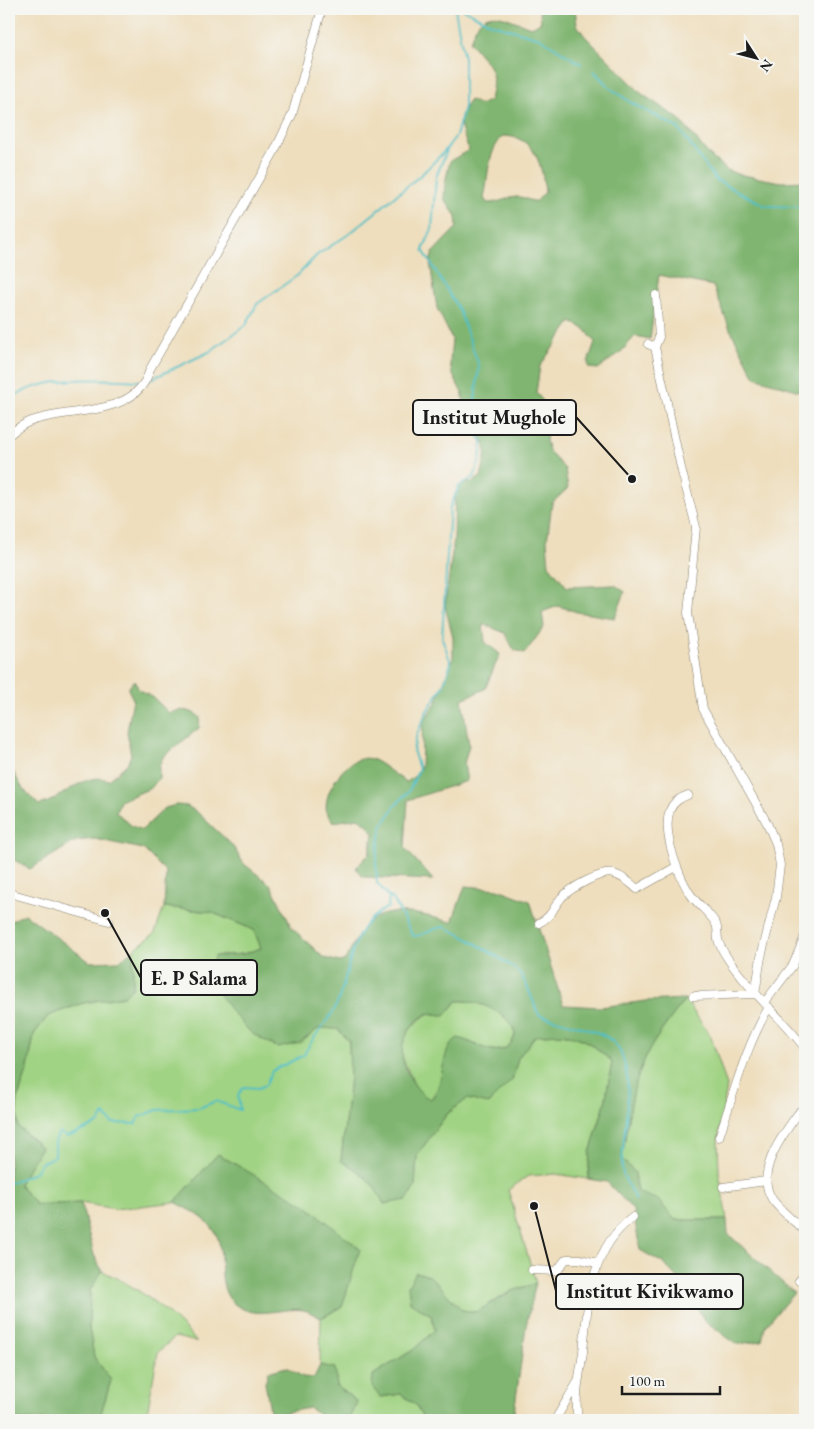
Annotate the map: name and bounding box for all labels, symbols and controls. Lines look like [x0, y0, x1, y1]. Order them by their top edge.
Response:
north arrow [732, 32, 782, 82]
text: N [756, 56, 777, 76]
callout: Institut Mughole [413, 400, 576, 435]
text: Institut Mughole [422, 404, 566, 430]
callout: E. P Salama [141, 960, 257, 995]
text: E. P Salama [151, 965, 247, 991]
callout: Institut Kivikwamo [556, 1274, 743, 1309]
text: Institut Kivikwamo [566, 1278, 734, 1304]
scale bar [622, 1364, 719, 1396]
text: 100 m [629, 1371, 666, 1390]

